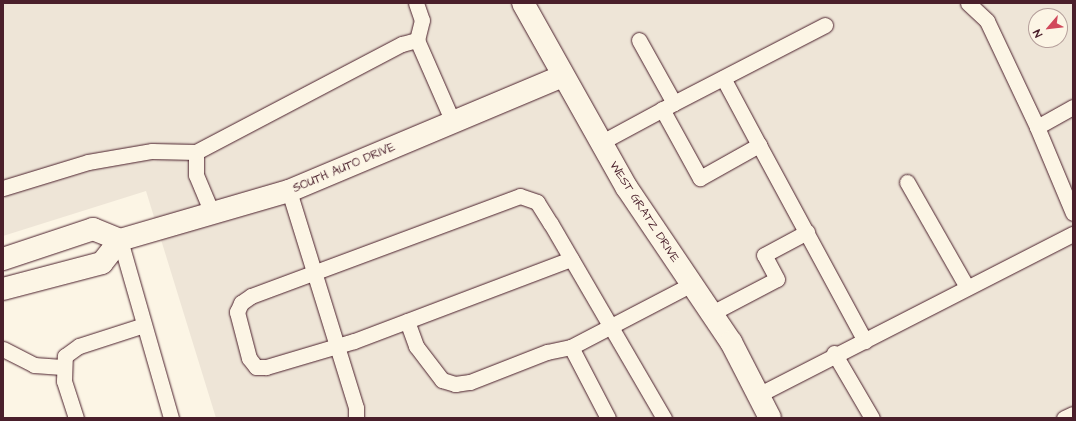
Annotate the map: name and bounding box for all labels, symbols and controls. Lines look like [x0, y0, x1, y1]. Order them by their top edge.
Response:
north arrow [1028, 8, 1068, 48]
text: N [1030, 27, 1046, 40]
street label: SOUTH AUTO DRIVE [291, 140, 397, 196]
street label: WEST GRATZ DRIVE [606, 159, 682, 265]

